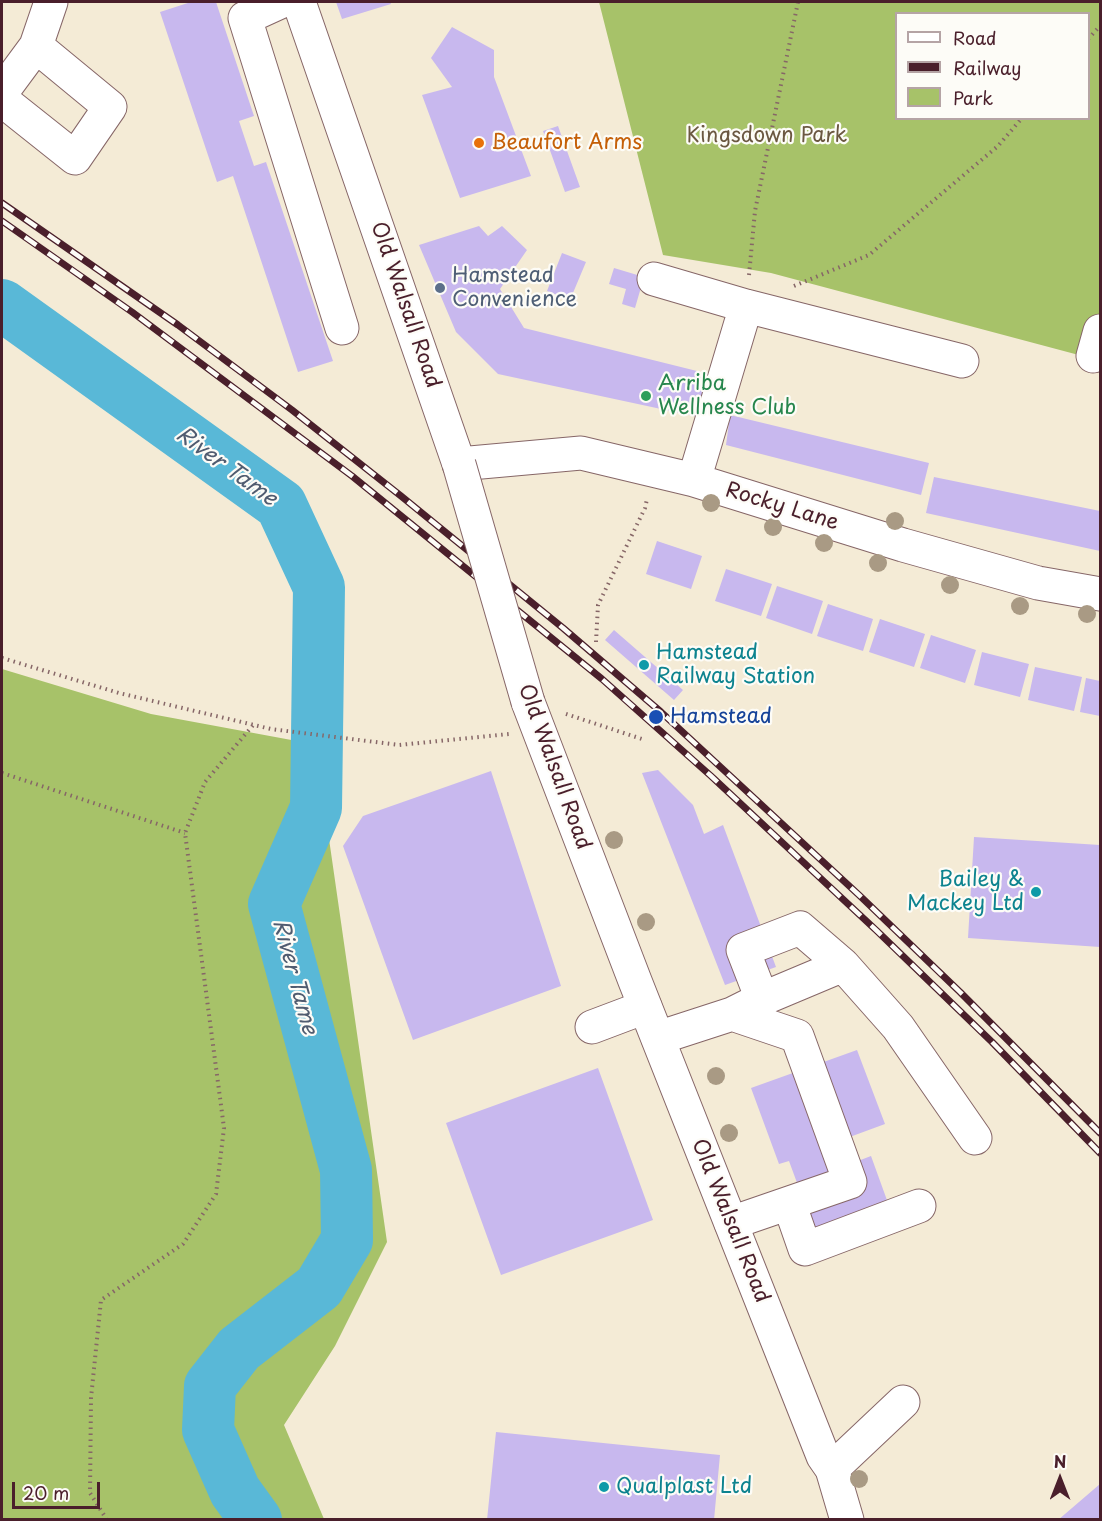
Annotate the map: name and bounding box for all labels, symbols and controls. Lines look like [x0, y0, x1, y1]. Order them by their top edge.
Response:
legend [895, 12, 1090, 120]
text: Road [953, 24, 997, 51]
text: Railway [953, 54, 1021, 81]
text: Park [953, 84, 993, 111]
park label: Kingsdown Park [687, 123, 847, 149]
place label: Beaufort Arms [491, 130, 642, 156]
marker: Beaufort Arms [472, 136, 486, 150]
street label: Old Walsall Road [365, 218, 445, 392]
place label: Hamstead Convenience [452, 263, 577, 313]
marker: Hamstead Convenience [433, 281, 447, 295]
place label: Arriba Wellness Club [658, 371, 796, 421]
marker: Arriba Wellness Club [639, 389, 653, 403]
water label: River Tame [170, 422, 282, 512]
street label: Rocky Lane [722, 478, 842, 536]
place label: Hamstead Railway Station [656, 640, 815, 690]
marker: Hamstead Railway Station [637, 658, 651, 672]
street label: Old Walsall Road [512, 681, 596, 853]
place label: Hamstead [670, 704, 772, 730]
marker: Hamstead [647, 708, 665, 726]
place label: Bailey & Mackey Ltd [907, 867, 1024, 917]
marker: Bailey & Mackey Ltd [1029, 885, 1043, 899]
water label: River Tame [266, 917, 322, 1037]
street label: Old Walsall Road [686, 1135, 774, 1307]
north arrow [1030, 1449, 1090, 1509]
text: N [1054, 1449, 1066, 1473]
scale bar [15, 1470, 104, 1508]
place label: Qualplast Ltd [616, 1474, 752, 1500]
text: 20 m [23, 1479, 69, 1506]
marker: Qualplast Ltd [597, 1480, 611, 1494]

